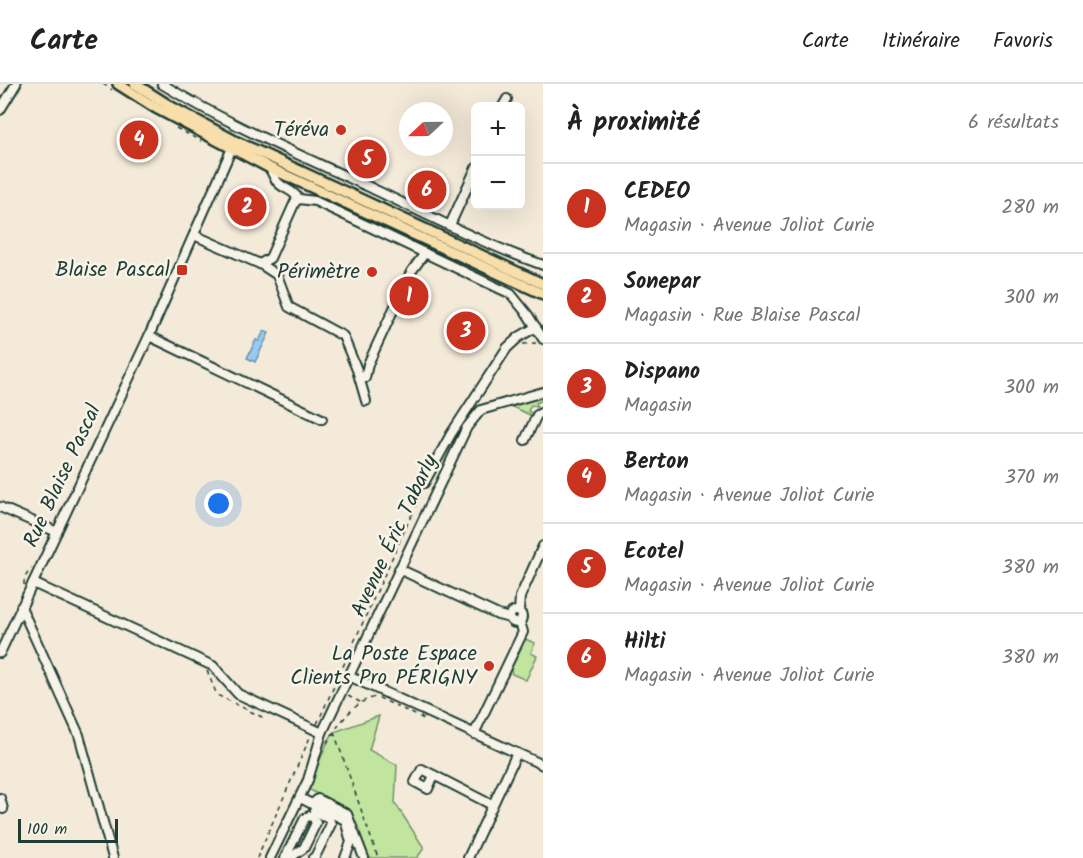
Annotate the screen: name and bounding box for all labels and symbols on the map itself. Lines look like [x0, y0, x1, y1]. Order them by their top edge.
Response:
north arrow [399, 102, 453, 156]
place label: Téréva [274, 114, 329, 147]
pin: 4 [120, 118, 158, 162]
marker: Téréva [334, 123, 348, 137]
pin: 5 [348, 136, 386, 182]
pin: 6 [408, 168, 446, 212]
pin: 2 [228, 184, 266, 230]
place label: Blaise Pascal [55, 254, 170, 287]
place label: Périmètre [277, 256, 361, 289]
marker: Blaise Pascal [175, 263, 189, 277]
marker: Périmètre [365, 265, 379, 279]
pin: 1 [390, 274, 428, 318]
pin: 3 [446, 308, 486, 354]
street label: Rue Blaise Pascal [15, 399, 111, 553]
street label: Avenue Éric Tabarly [343, 449, 447, 623]
your location [204, 489, 233, 518]
place label: La Poste Espace Clients Pro PÉRIGNY [290, 638, 478, 695]
marker: La Poste Espace Clients Pro PÉRIGNY [482, 659, 496, 673]
scale bar [18, 816, 118, 844]

